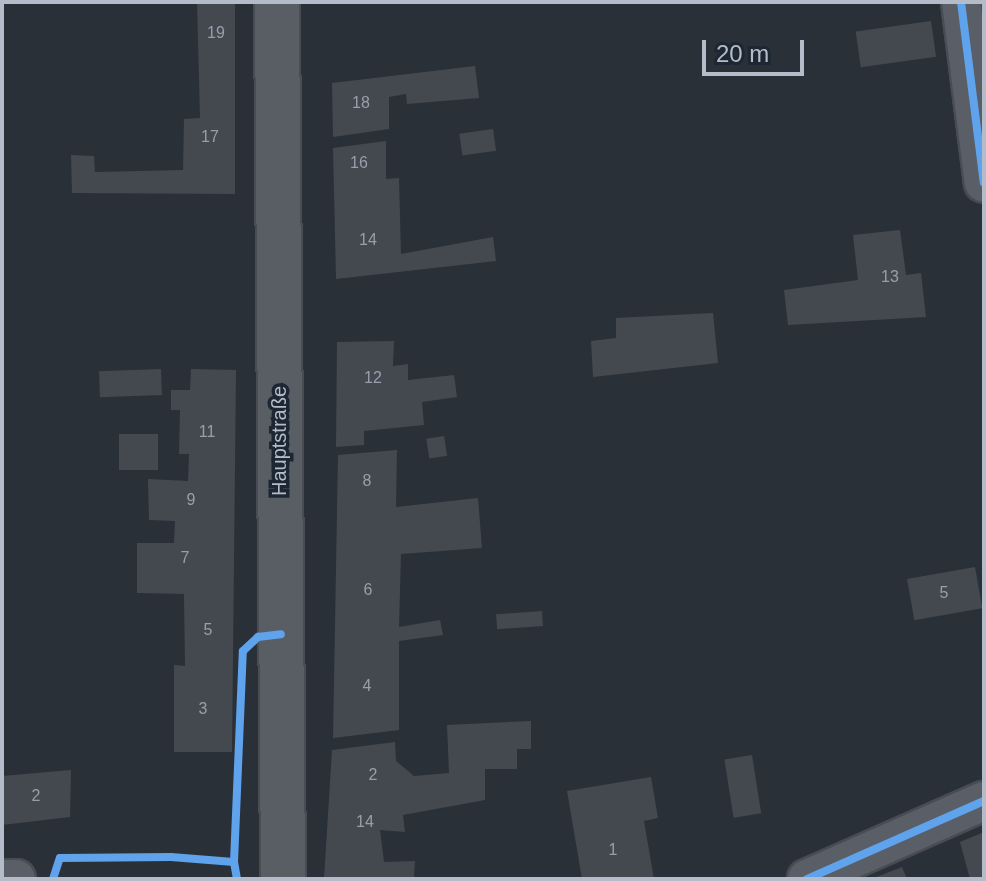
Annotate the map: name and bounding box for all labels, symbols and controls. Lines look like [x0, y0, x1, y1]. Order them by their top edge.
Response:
house number: 19 [207, 23, 225, 43]
scale bar [706, 24, 808, 74]
text: 20 m [716, 40, 769, 67]
house number: 18 [352, 93, 370, 113]
house number: 17 [201, 127, 219, 147]
house number: 16 [350, 153, 368, 173]
house number: 14 [359, 230, 377, 250]
house number: 13 [881, 267, 899, 287]
house number: 12 [364, 368, 382, 388]
street label: Hauptstraße [267, 386, 291, 496]
house number: 11 [199, 422, 215, 442]
house number: 8 [363, 471, 371, 491]
house number: 9 [187, 490, 195, 510]
house number: 7 [181, 548, 189, 568]
house number: 6 [364, 580, 372, 600]
house number: 5 [940, 583, 948, 603]
house number: 5 [204, 620, 212, 640]
house number: 4 [363, 676, 371, 696]
house number: 3 [199, 699, 207, 719]
house number: 2 [369, 765, 377, 785]
house number: 2 [32, 786, 40, 806]
house number: 14 [356, 812, 374, 832]
house number: 1 [609, 840, 617, 860]

